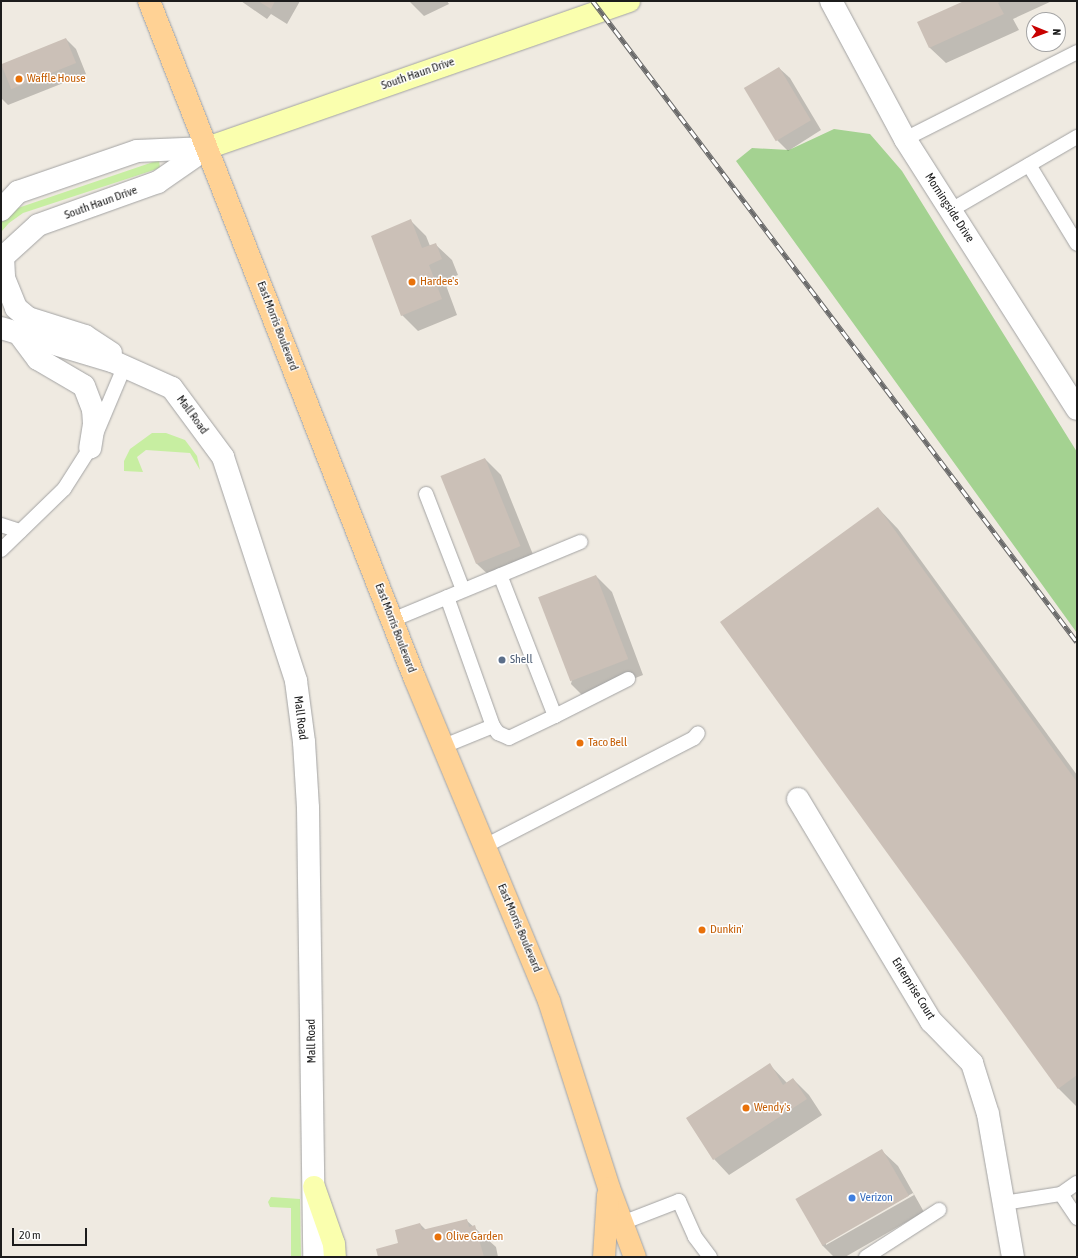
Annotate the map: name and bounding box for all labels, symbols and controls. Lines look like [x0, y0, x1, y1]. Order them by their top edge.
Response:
north arrow [1026, 12, 1066, 52]
text: N [1051, 29, 1063, 36]
street label: South Haun Drive [379, 55, 457, 93]
place label: Waffle House [27, 72, 86, 86]
marker: Waffle House [14, 74, 24, 84]
street label: Morningside Drive [921, 171, 977, 245]
street label: South Haun Drive [63, 183, 139, 223]
place label: Hardee's [420, 275, 458, 289]
marker: Hardee's [407, 277, 417, 287]
street label: East Morris Boulevard [253, 279, 301, 373]
street label: Mall Road [173, 393, 211, 437]
street label: East Morris Boulevard [371, 581, 419, 675]
place label: Shell [510, 653, 533, 667]
marker: Shell [497, 655, 507, 665]
street label: Mall Road [290, 695, 310, 741]
place label: Taco Bell [588, 736, 627, 750]
marker: Taco Bell [575, 738, 585, 748]
street label: East Morris Boulevard [494, 882, 544, 974]
place label: Dunkin' [710, 923, 744, 937]
marker: Dunkin' [697, 925, 707, 935]
street label: Enterprise Court [888, 955, 938, 1023]
street label: Mall Road [304, 1019, 320, 1063]
place label: Wendy's [754, 1101, 790, 1115]
marker: Wendy's [741, 1103, 751, 1113]
place label: Verizon [860, 1191, 893, 1205]
marker: Verizon [847, 1193, 857, 1203]
scale bar [14, 1220, 89, 1246]
text: 20 m [19, 1228, 41, 1242]
place label: Olive Garden [446, 1230, 503, 1244]
marker: Olive Garden [433, 1232, 443, 1242]

